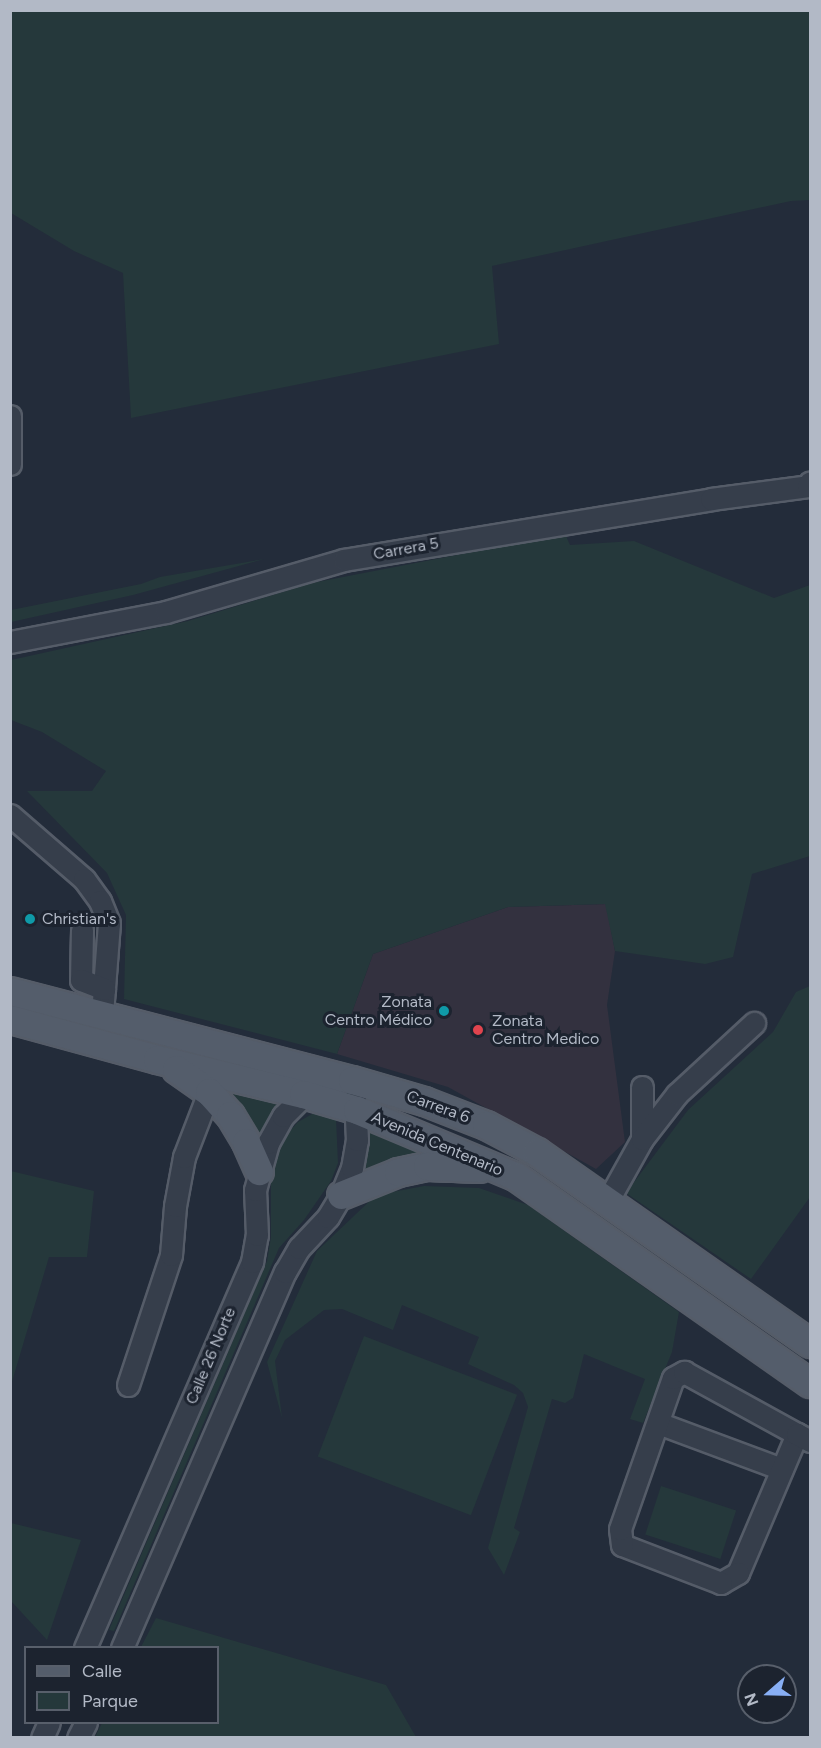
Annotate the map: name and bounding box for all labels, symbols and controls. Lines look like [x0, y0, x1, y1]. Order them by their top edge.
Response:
street label: Carrera 5 [372, 534, 440, 564]
place label: Christian's [42, 909, 117, 929]
marker: Christian's [23, 912, 37, 926]
place label: Zonata Centro Médico [325, 992, 432, 1030]
marker: Zonata Centro Médico [437, 1004, 451, 1018]
place label: Zonata Centro Medico [492, 1011, 599, 1049]
marker: Zonata Centro Medico [469, 1021, 487, 1039]
street label: Carrera 6 [404, 1087, 472, 1127]
street label: Avenida Centenario [368, 1108, 506, 1180]
street label: Calle 26 Norte [182, 1305, 240, 1407]
legend [24, 1646, 219, 1724]
text: Calle [82, 1660, 122, 1682]
north arrow [737, 1664, 797, 1724]
text: Parque [82, 1690, 138, 1712]
text: N [740, 1691, 763, 1709]

